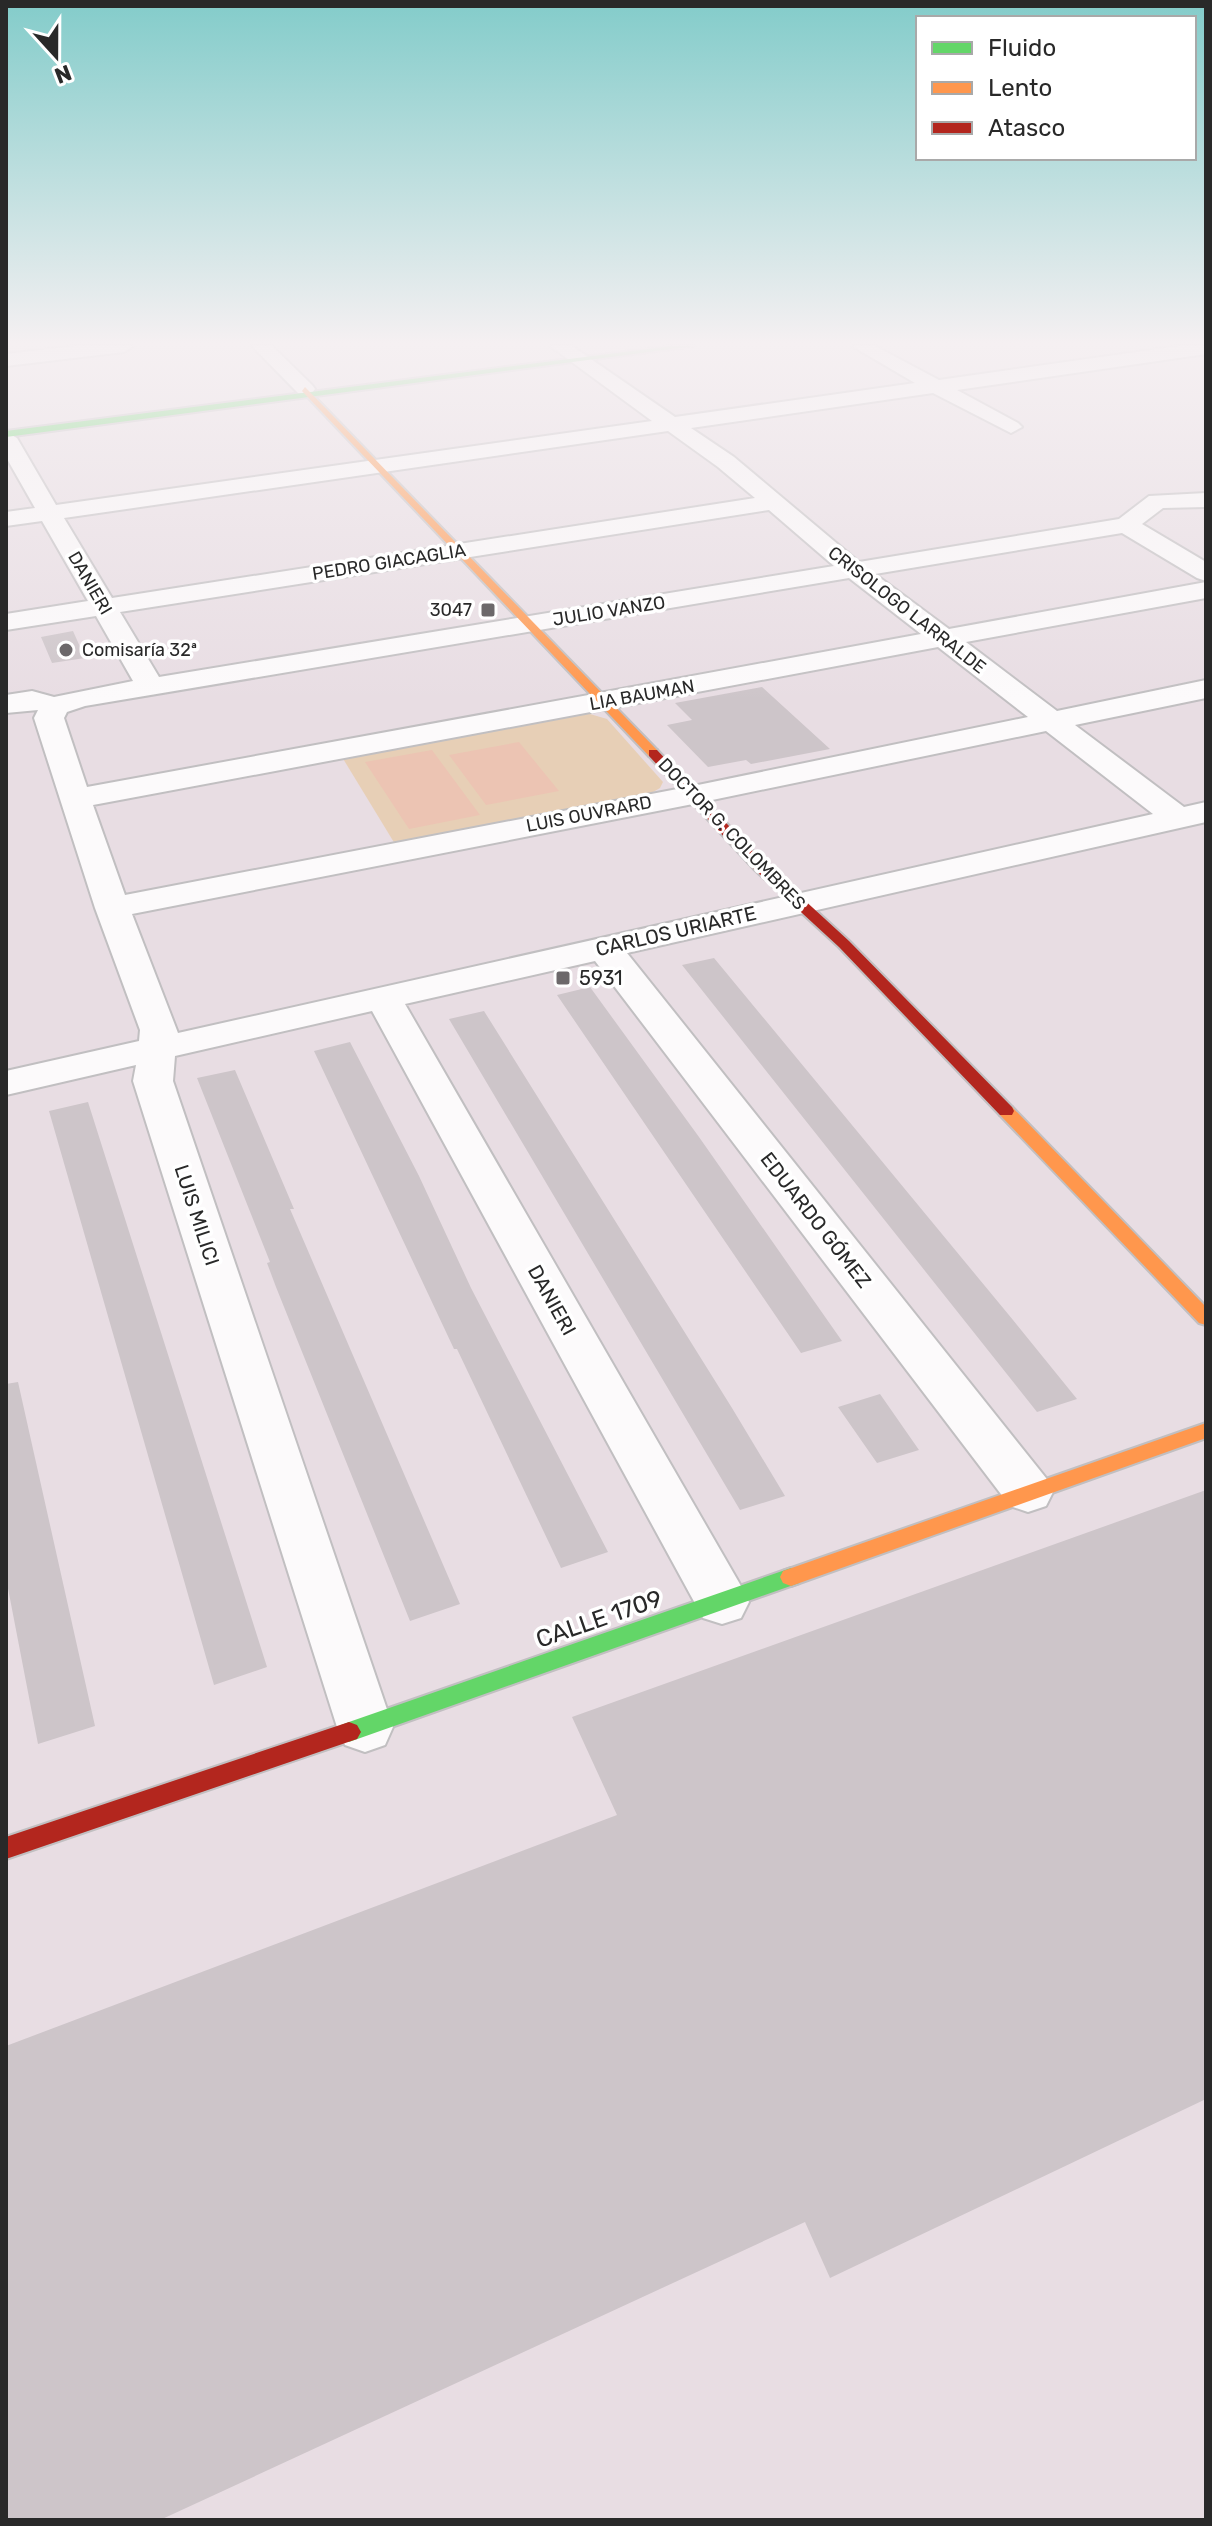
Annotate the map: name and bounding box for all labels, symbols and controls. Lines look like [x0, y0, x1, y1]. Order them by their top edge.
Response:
north arrow [16, 16, 96, 96]
legend [916, 16, 1196, 160]
text: Fluido [988, 34, 1056, 62]
text: N [51, 59, 75, 90]
text: Lento [988, 74, 1052, 102]
text: Atasco [988, 114, 1065, 142]
street label: PEDRO GIACAGLIA [311, 539, 467, 585]
street label: CRISOLOGO LARRALDE [824, 542, 990, 678]
street label: DANIERI [63, 548, 117, 618]
street label: JULIO VANZO [551, 591, 667, 631]
place label: 3047 [430, 599, 472, 621]
marker: 3047 [479, 601, 497, 619]
place label: Comisaría 32ª [82, 639, 197, 661]
marker: Comisaría 32ª [57, 641, 75, 659]
street label: LIA BAUMAN [588, 675, 696, 715]
street label: DOCTOR G. COLOMBRES [654, 754, 810, 914]
street label: LUIS OUVRARD [524, 791, 654, 837]
street label: CARLOS URIARTE [593, 901, 759, 961]
place label: 5931 [579, 966, 623, 990]
marker: 5931 [554, 969, 572, 987]
street label: EDUARDO GÓMEZ [756, 1147, 876, 1293]
street label: LUIS MILICI [169, 1162, 225, 1268]
street label: DANIERI [523, 1261, 581, 1339]
street label: CALLE 1709 [532, 1584, 666, 1654]

